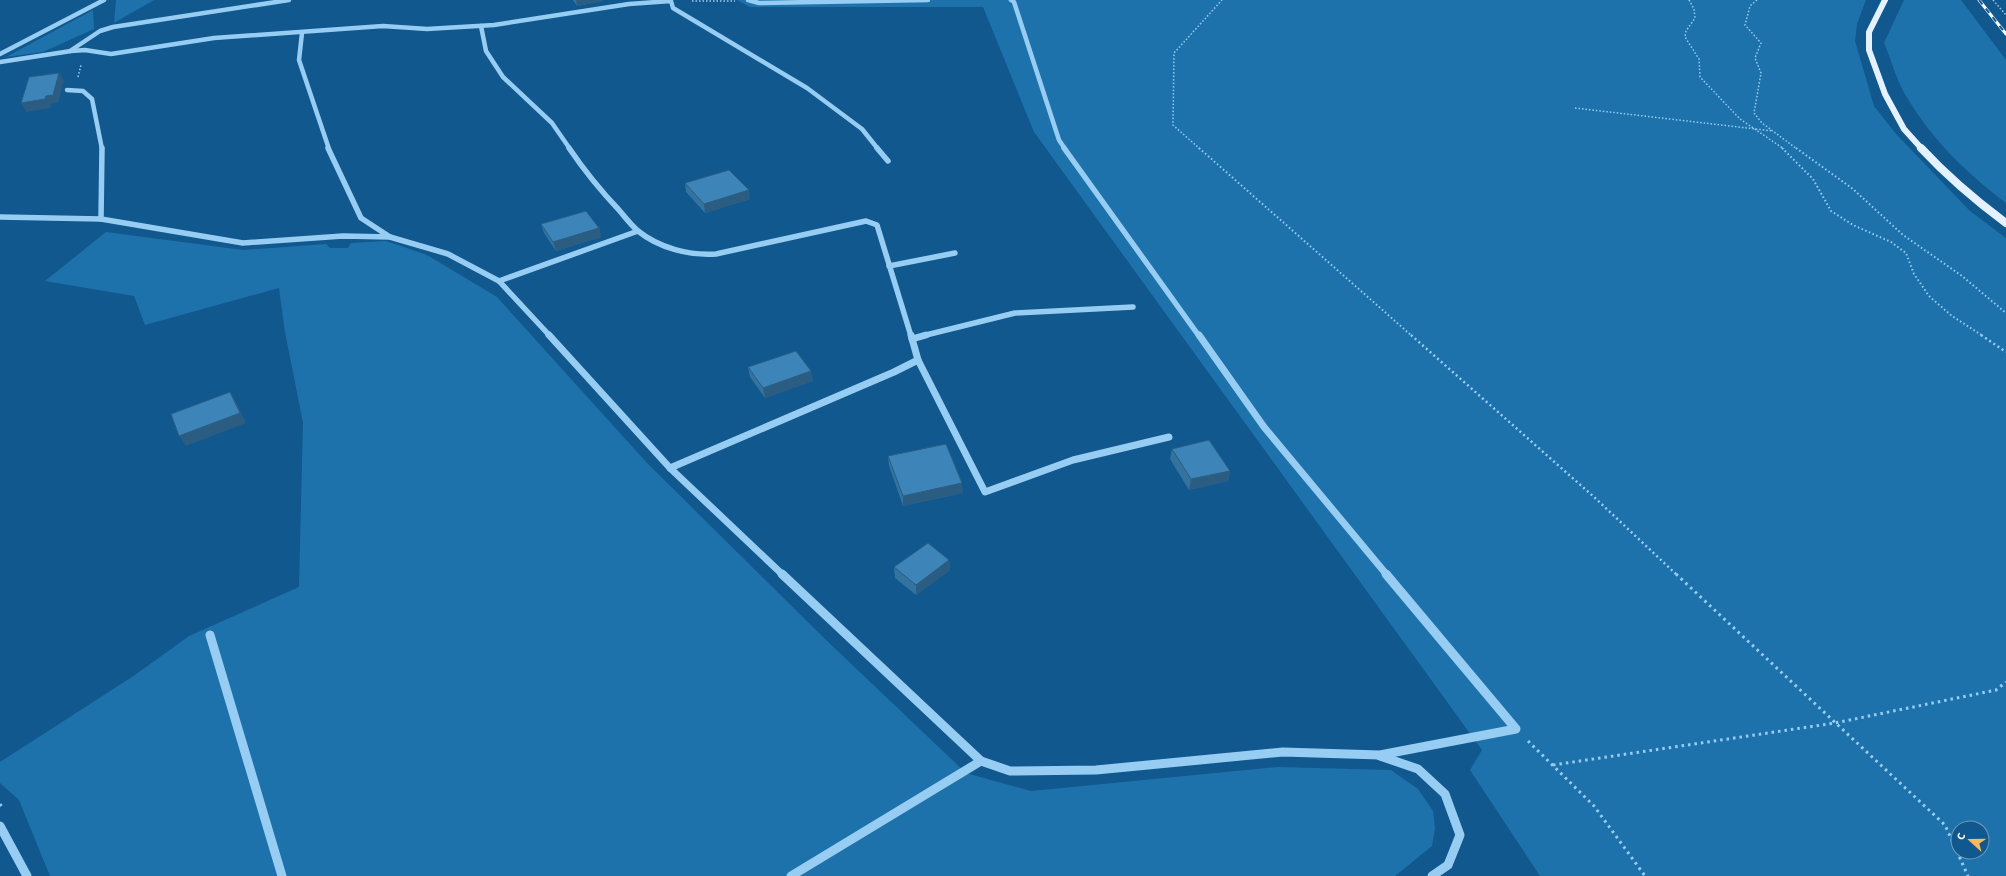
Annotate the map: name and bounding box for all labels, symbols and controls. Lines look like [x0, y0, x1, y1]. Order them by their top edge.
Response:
north arrow [1950, 820, 1990, 860]
text: С [1953, 830, 1969, 842]

